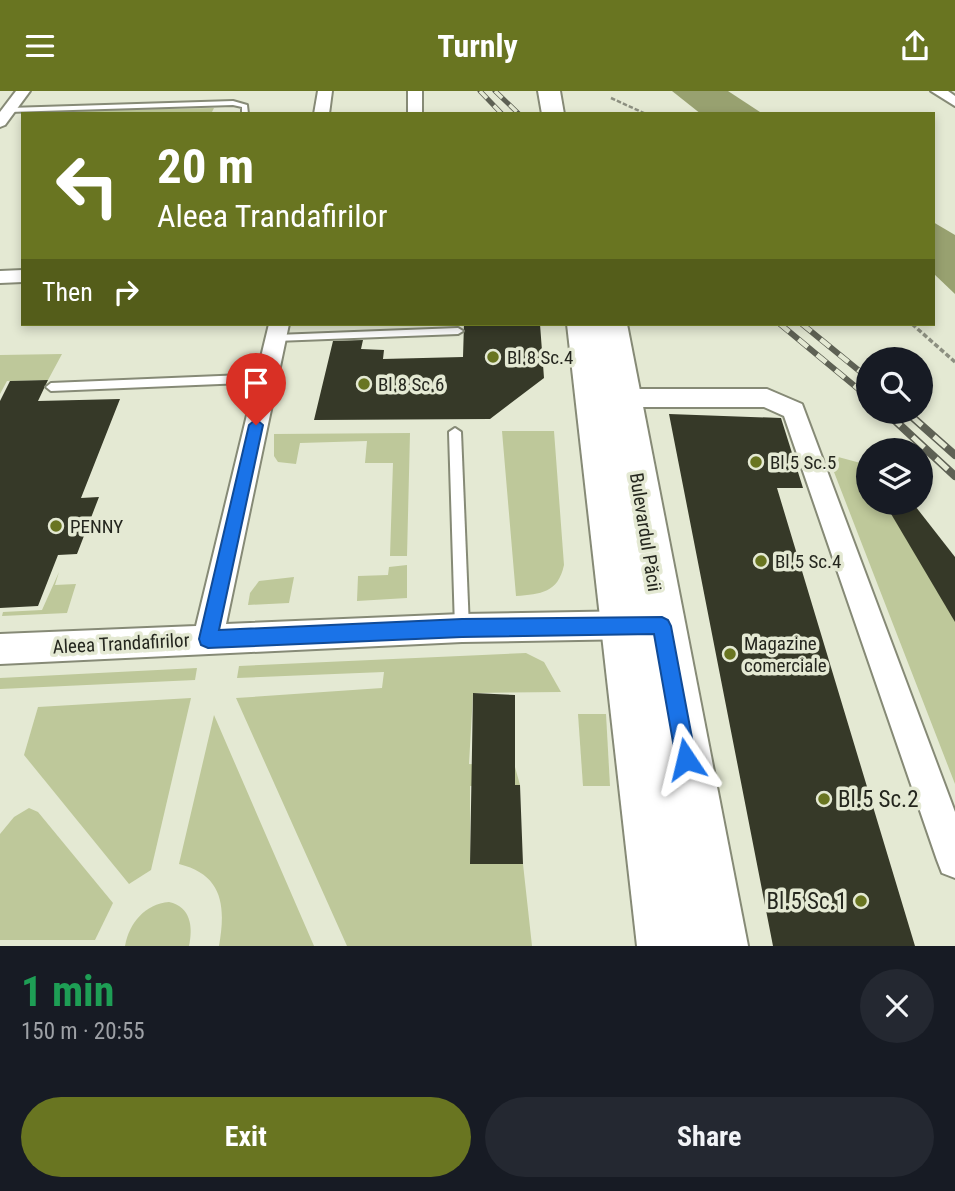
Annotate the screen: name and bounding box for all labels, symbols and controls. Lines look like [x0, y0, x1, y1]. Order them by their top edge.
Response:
icon: menu [21, 27, 59, 65]
text: Turnly [437, 27, 518, 65]
icon: share [896, 27, 934, 65]
text: 20 m [157, 138, 254, 195]
icon: left [42, 140, 133, 231]
text: Aleea Trandafirilor [157, 197, 387, 235]
icon: right [107, 273, 145, 311]
text: Then [42, 277, 93, 307]
place label: Bl.8 Sc.4 [507, 346, 574, 369]
map controls [856, 347, 933, 515]
button: search [856, 347, 933, 424]
marker: Bl.8 Sc.4 [485, 349, 501, 365]
pin [226, 353, 286, 425]
icon: arrive [237, 364, 275, 402]
place label: Bl.8 Sc.6 [378, 373, 445, 396]
marker: Bl.8 Sc.6 [356, 376, 372, 392]
button: layers [856, 438, 933, 515]
place label: Bl.5 Sc.5 [770, 451, 837, 474]
marker: Bl.5 Sc.5 [748, 454, 764, 470]
street label: Bulevardul Păcii [625, 471, 666, 593]
place label: PENNY [70, 515, 123, 538]
marker: PENNY [48, 518, 64, 534]
place label: Bl.5 Sc.4 [775, 550, 842, 573]
marker: Bl.5 Sc.4 [753, 553, 769, 569]
street label: Aleea Trandafirilor [52, 628, 190, 659]
place label: Magazine comerciale [744, 632, 827, 677]
marker: Magazine comerciale [722, 646, 738, 662]
position arrow [649, 722, 723, 796]
place label: Bl.5 Sc.2 [838, 786, 919, 813]
marker: Bl.5 Sc.2 [816, 791, 832, 807]
place label: Bl.5 Sc.1 [767, 888, 847, 915]
marker: Bl.5 Sc.1 [853, 893, 869, 909]
text: 1 min [21, 967, 114, 1016]
button: close [860, 969, 934, 1043]
text: 150 m · 20:55 [21, 1018, 145, 1045]
button: Exit [21, 1097, 471, 1177]
button: Share [485, 1097, 934, 1177]

